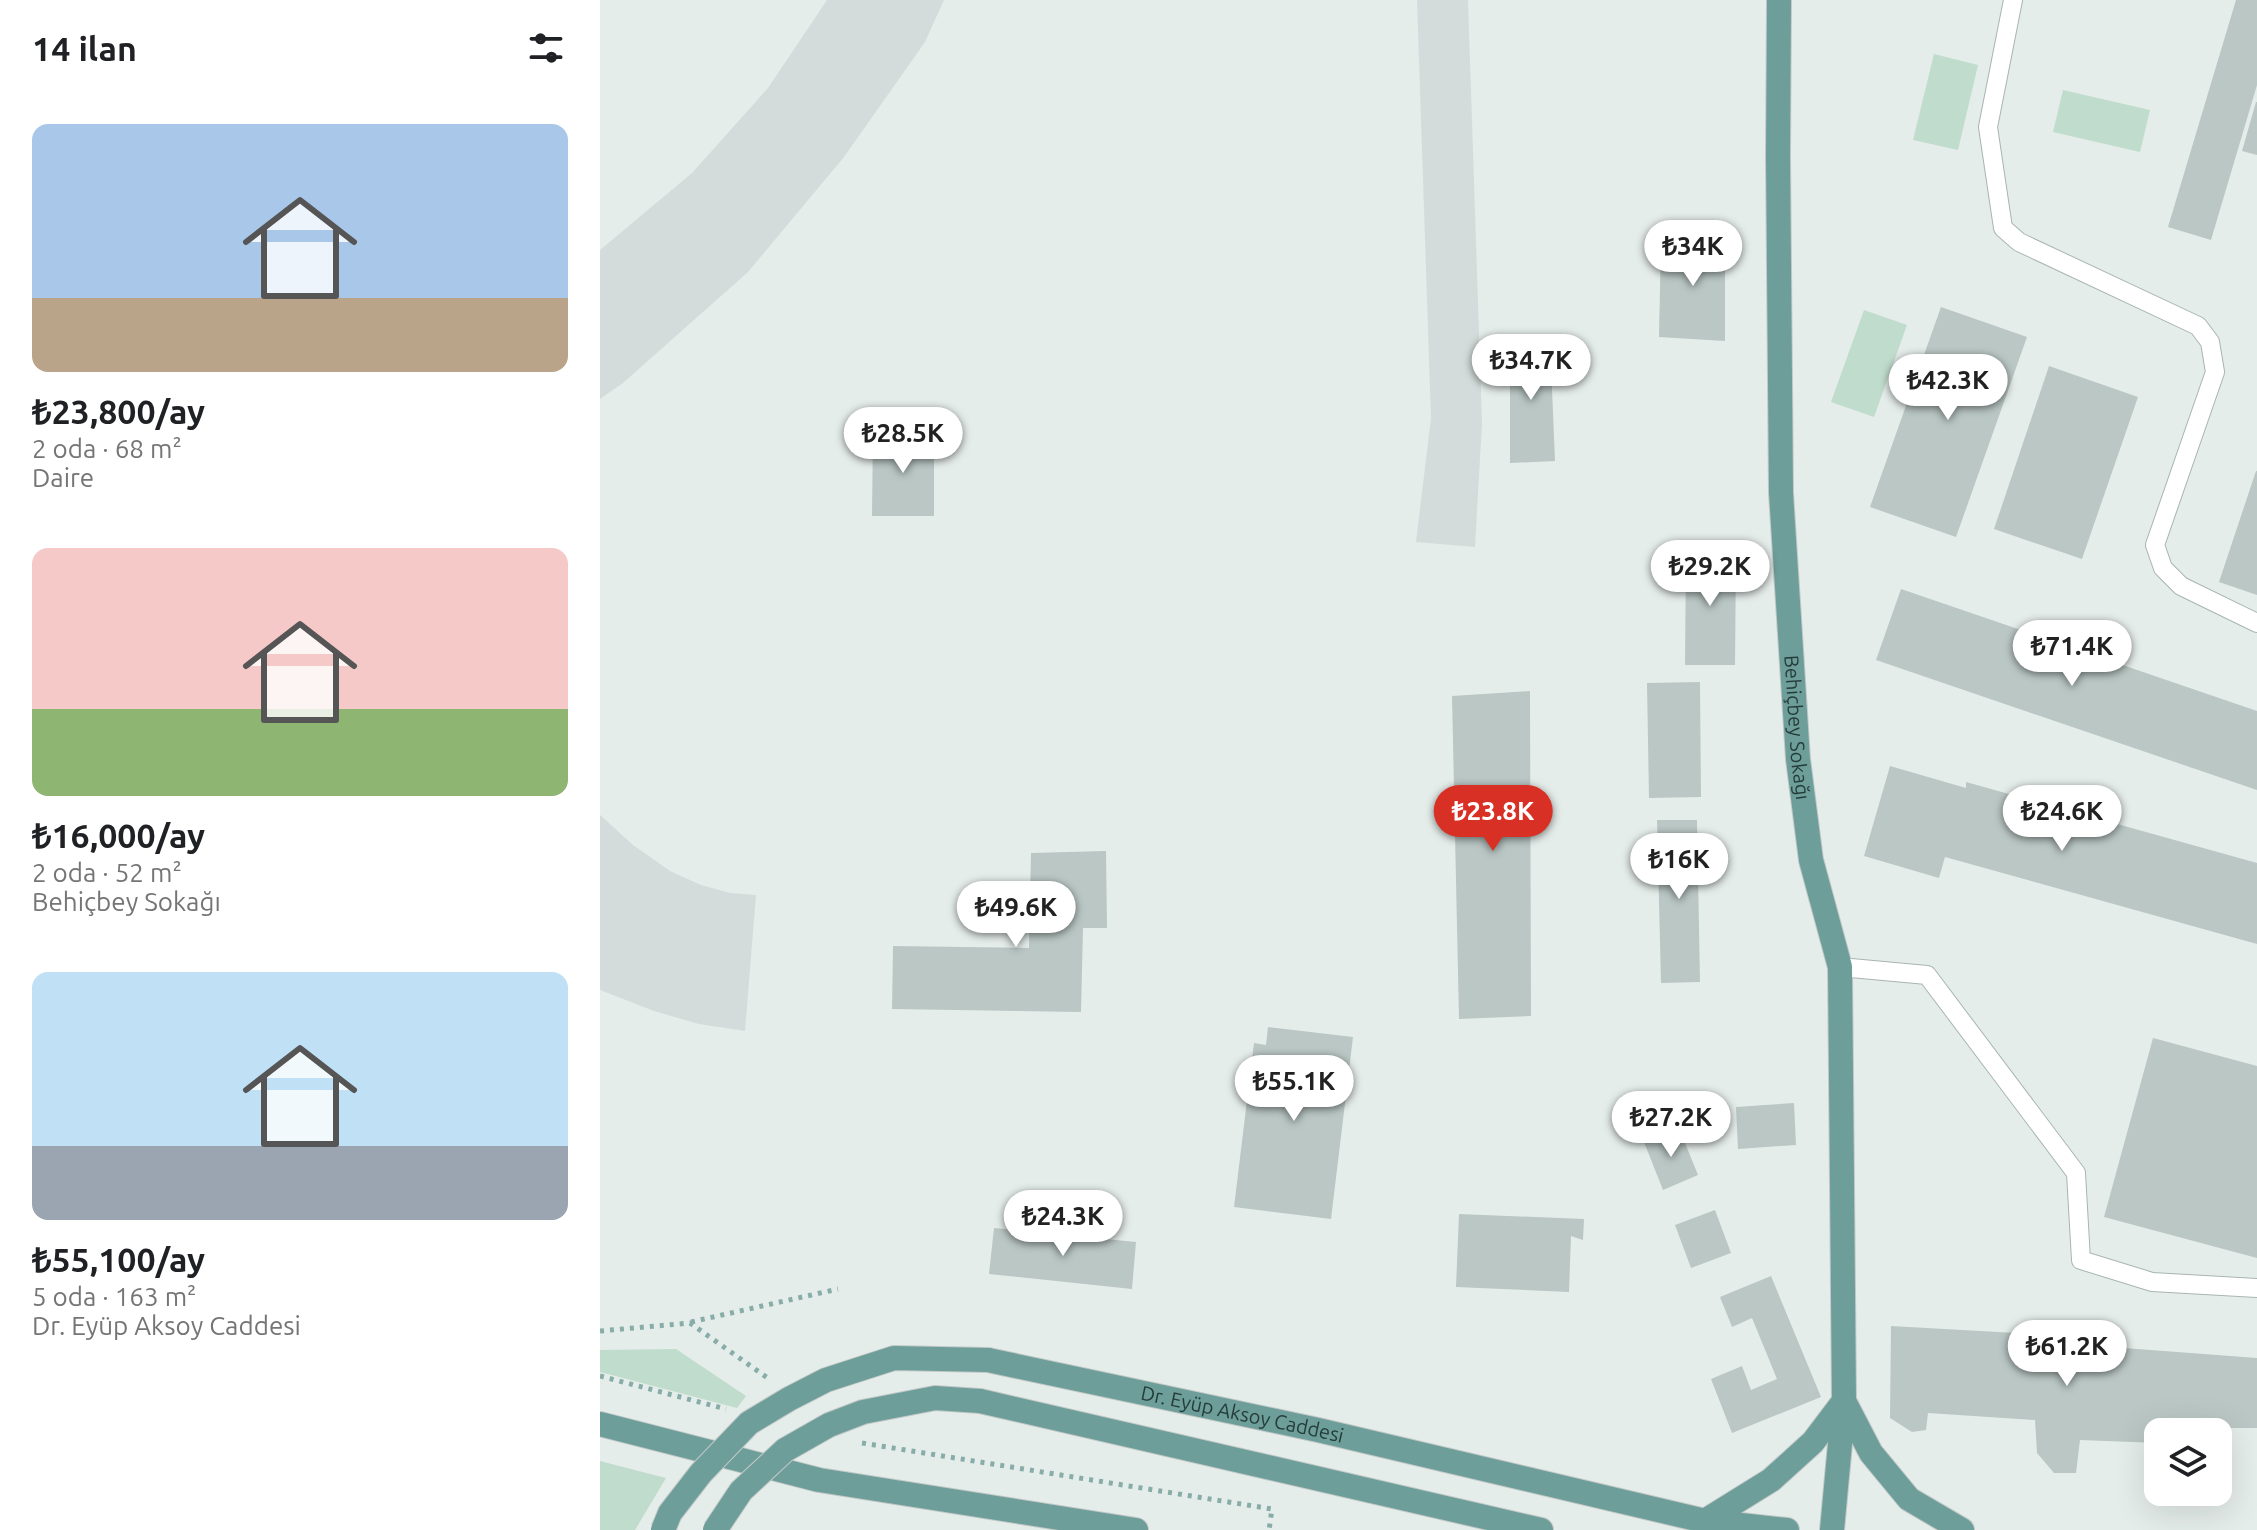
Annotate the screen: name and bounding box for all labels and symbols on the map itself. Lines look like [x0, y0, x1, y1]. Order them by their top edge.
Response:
pin: ₺34K [1646, 220, 1740, 288]
pin: ₺34.7K [1466, 334, 1596, 402]
pin: ₺42.3K [1883, 354, 2013, 422]
pin: ₺28.5K [838, 407, 968, 475]
pin: ₺29.2K [1645, 540, 1775, 608]
pin: ₺71.4K [2007, 620, 2137, 688]
street label: Behiçbey Sokağı [1780, 654, 1815, 801]
pin: ₺23.8K [1428, 785, 1558, 853]
pin: ₺24.6K [1997, 785, 2127, 853]
pin: ₺16K [1632, 833, 1726, 901]
pin: ₺49.6K [951, 881, 1081, 949]
pin: ₺55.1K [1229, 1055, 1359, 1123]
pin: ₺27.2K [1606, 1091, 1736, 1159]
pin: ₺24.3K [998, 1190, 1128, 1258]
pin: ₺61.2K [2002, 1320, 2132, 1388]
street label: Dr. Eyüp Aksoy Caddesi [1139, 1381, 1346, 1447]

